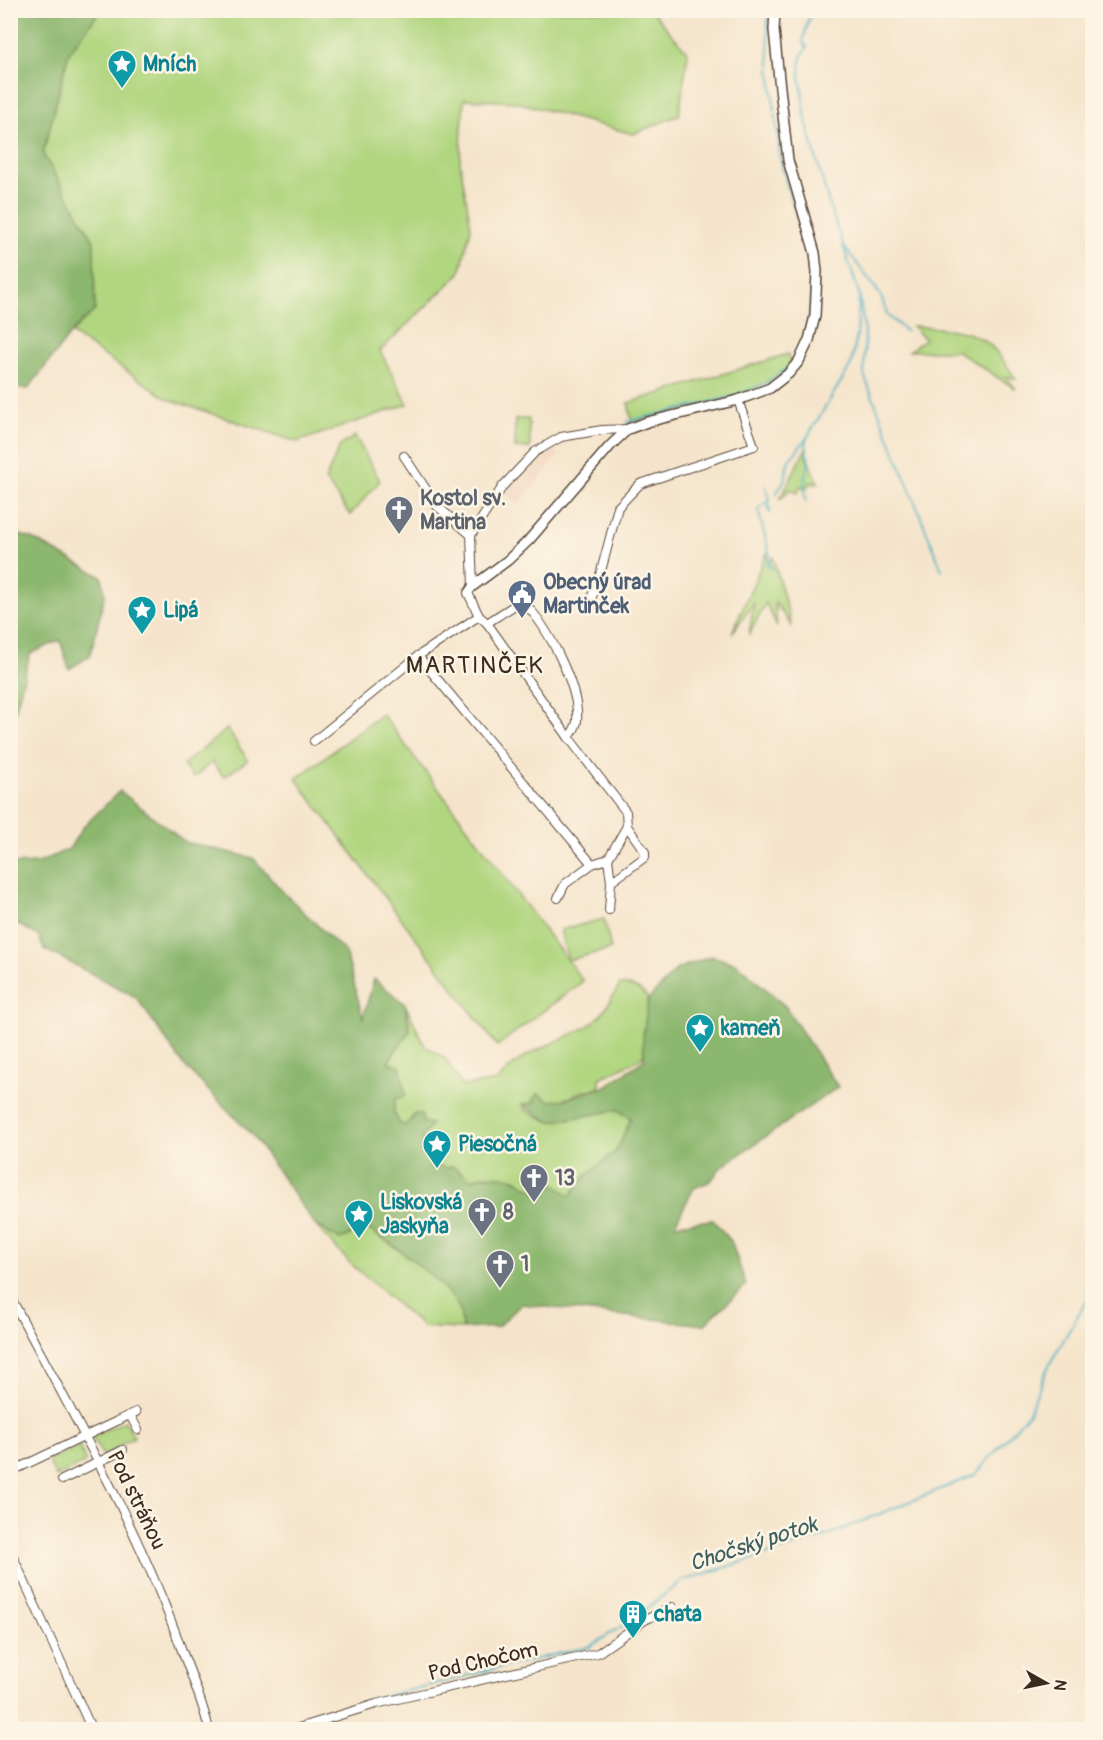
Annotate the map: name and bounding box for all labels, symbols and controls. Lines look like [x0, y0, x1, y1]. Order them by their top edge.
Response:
place icon: Mních [106, 48, 138, 90]
place label: Mních [143, 51, 197, 78]
place label: Kostol sv. Martina [420, 485, 506, 536]
church icon: Kostol sv. Martina [383, 494, 415, 536]
place label: Obecný úrad Martinček [543, 569, 652, 620]
public building icon: Obecný úrad Martinček [506, 578, 538, 620]
place icon: Lipá [126, 594, 158, 636]
place label: Lipá [163, 597, 198, 624]
district label: MARTINČEK [406, 651, 544, 680]
place icon: kameň [684, 1012, 716, 1054]
place label: kameň [720, 1015, 781, 1042]
place icon: Piesočná [421, 1128, 453, 1170]
place label: Piesočná [458, 1131, 537, 1158]
church icon: 13 [518, 1162, 550, 1204]
place label: 13 [555, 1165, 575, 1192]
place label: Liskovská Jaskyňa [380, 1189, 463, 1240]
church icon: 8 [466, 1196, 498, 1238]
place icon: Liskovská Jaskyňa [343, 1198, 375, 1240]
place label: 8 [503, 1199, 514, 1226]
church icon: 1 [484, 1248, 516, 1290]
place label: 1 [521, 1251, 529, 1278]
street label: Pod stráňou [101, 1446, 172, 1554]
water label: Chočský potok [686, 1510, 822, 1578]
building icon: chata [617, 1598, 649, 1640]
place label: chata [653, 1601, 702, 1628]
street label: Pod Chočom [426, 1636, 541, 1687]
north arrow [1016, 1653, 1076, 1713]
text: N [1049, 1678, 1071, 1692]

